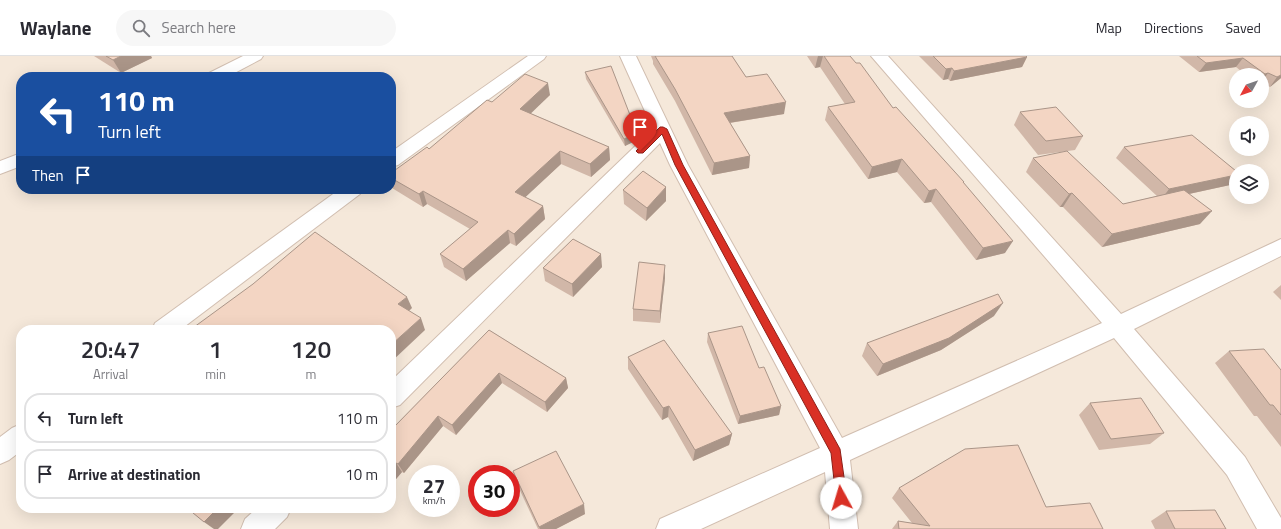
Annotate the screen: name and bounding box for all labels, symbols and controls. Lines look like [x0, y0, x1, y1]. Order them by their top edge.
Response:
search box [116, 10, 396, 46]
text: Waylane [20, 13, 92, 42]
text: Search here [162, 16, 236, 39]
icon: search [130, 17, 152, 39]
text: Map [1096, 17, 1122, 38]
text: Directions [1144, 17, 1203, 38]
text: Saved [1225, 17, 1261, 38]
north arrow [1229, 68, 1269, 108]
map controls [1229, 68, 1269, 204]
text: 110 m [98, 79, 175, 122]
icon: left [32, 88, 84, 140]
pin [623, 110, 657, 151]
icon: arrive [629, 116, 651, 138]
button: sound [1229, 116, 1269, 156]
text: Turn left [98, 118, 161, 145]
text: Then [32, 164, 64, 187]
icon: arrive [72, 164, 94, 186]
button: layers [1229, 164, 1269, 204]
text: 20:47 [81, 331, 140, 367]
text: 1 [209, 331, 222, 367]
text: 120 [291, 331, 331, 367]
text: Arrival [93, 364, 128, 384]
text: min [205, 364, 226, 384]
text: m [306, 364, 316, 384]
icon: left [34, 407, 56, 429]
text: Turn left [68, 407, 123, 430]
text: 110 m [337, 407, 378, 430]
icon: arrive [34, 463, 56, 485]
text: Arrive at destination [68, 463, 201, 486]
text: 10 m [345, 463, 378, 486]
speed limit sign: 30 [468, 465, 520, 517]
text: 27 [423, 470, 445, 501]
position arrow [820, 477, 862, 519]
text: km/h [423, 493, 445, 508]

